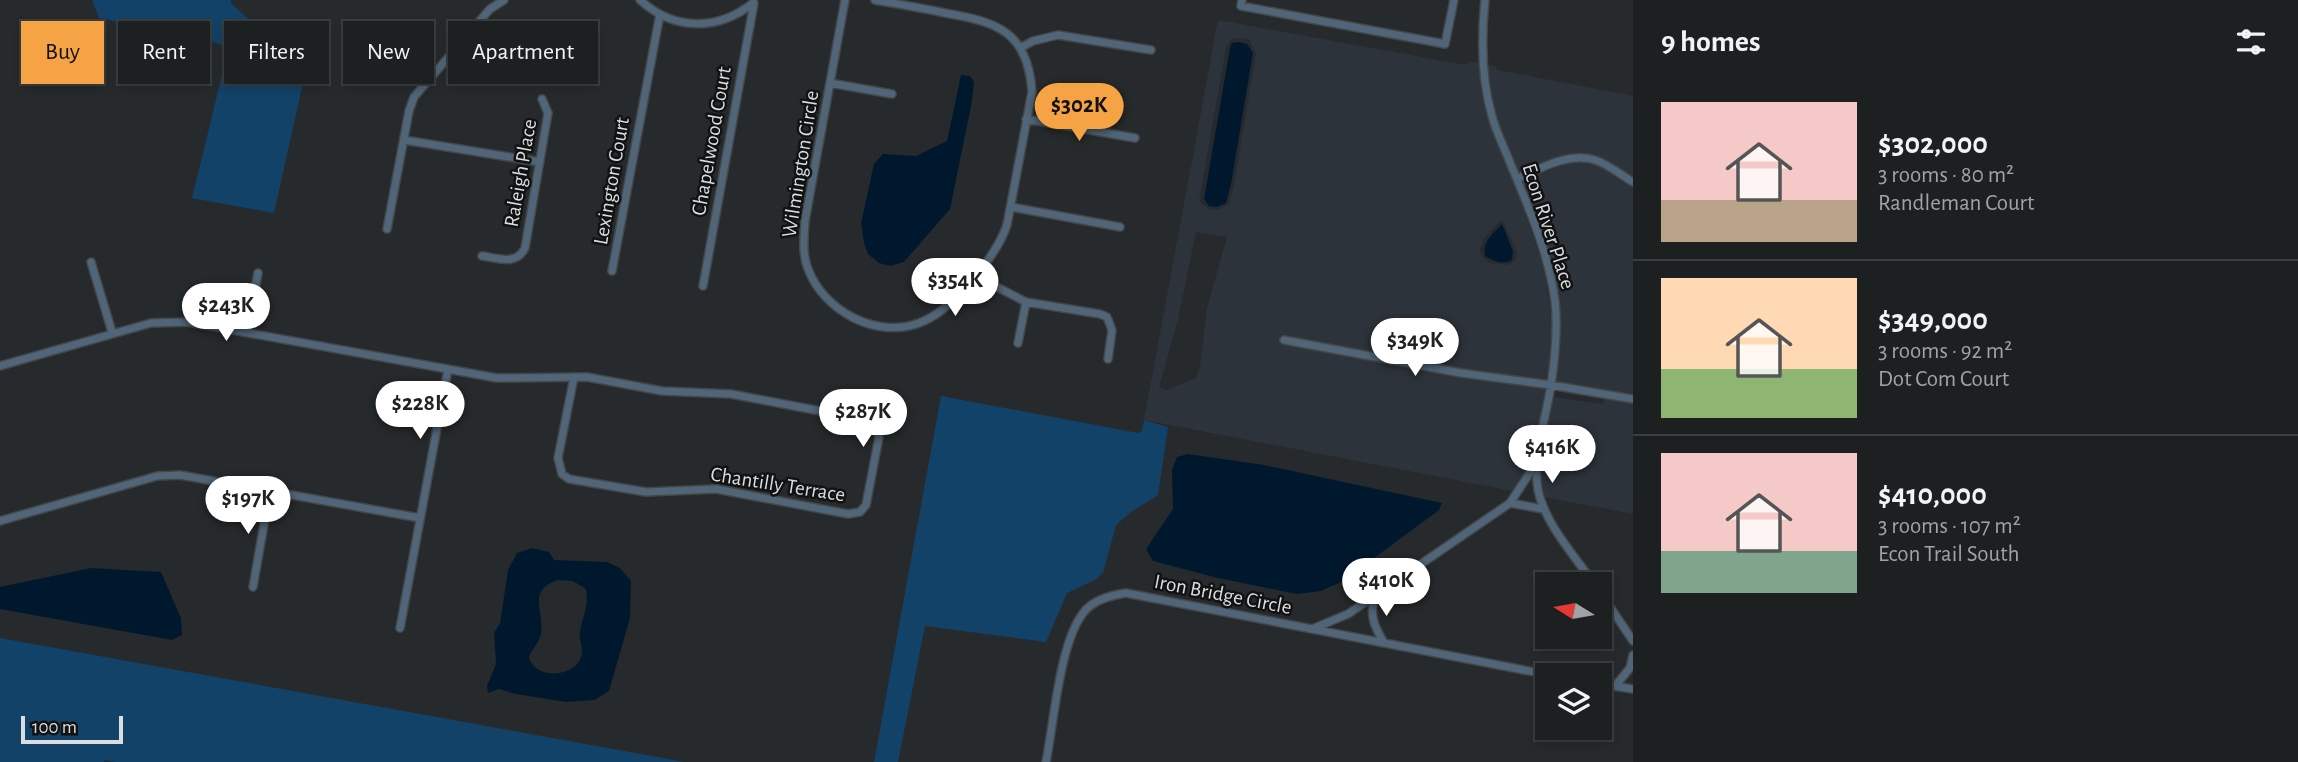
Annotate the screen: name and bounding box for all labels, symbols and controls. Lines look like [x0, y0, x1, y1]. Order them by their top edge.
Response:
chip: Buy [21, 21, 104, 84]
chip: Rent [118, 21, 210, 84]
chip: Filters [224, 21, 329, 84]
chip: New [343, 21, 434, 84]
chip: Apartment [448, 21, 598, 84]
icon: filters [2232, 23, 2270, 61]
text: 9 homes [1661, 27, 1761, 57]
street label: Chapelwood Court [688, 65, 735, 217]
pin: $302K [1030, 83, 1128, 143]
street label: Wilmington Circle [779, 89, 822, 239]
text: $302K [1051, 94, 1107, 117]
street label: Lexington Court [590, 115, 633, 246]
street label: Raleigh Place [501, 118, 540, 229]
text: $302,000 [1878, 129, 1988, 159]
icon: home [1717, 130, 1801, 214]
street label: Econ River Place [1518, 161, 1579, 292]
text: 3 rooms · 80 m² [1878, 164, 2014, 187]
text: Randleman Court [1878, 192, 2034, 215]
pin: $354K [906, 258, 1004, 318]
text: $354K [927, 269, 983, 292]
pin: $243K [177, 284, 275, 343]
text: $243K [198, 294, 254, 317]
text: $349,000 [1878, 305, 1988, 335]
icon: home [1717, 306, 1801, 390]
pin: $349K [1366, 318, 1464, 378]
text: $349K [1387, 329, 1443, 352]
text: 3 rooms · 92 m² [1878, 340, 2012, 363]
text: Dot Com Court [1878, 368, 2009, 391]
pin: $228K [371, 382, 469, 441]
pin: $287K [814, 390, 912, 449]
text: $228K [392, 392, 448, 415]
text: $287K [835, 400, 891, 423]
pin: $416K [1503, 426, 1601, 485]
text: $416K [1525, 436, 1579, 459]
street label: Chantilly Terrace [709, 463, 847, 506]
pin: $197K [199, 476, 297, 536]
text: $410,000 [1878, 480, 1987, 510]
icon: home [1717, 481, 1801, 565]
text: $197K [221, 487, 275, 510]
text: 3 rooms · 107 m² [1878, 515, 2021, 538]
text: Econ Trail South [1878, 543, 2019, 566]
pin: $410K [1337, 558, 1435, 618]
text: $410K [1358, 569, 1414, 592]
street label: Iron Bridge Circle [1152, 571, 1293, 618]
north arrow [1535, 572, 1612, 649]
map controls [1535, 572, 1612, 740]
button: layers [1535, 663, 1612, 740]
scale bar [21, 713, 122, 745]
text: 100 m [32, 718, 77, 737]

